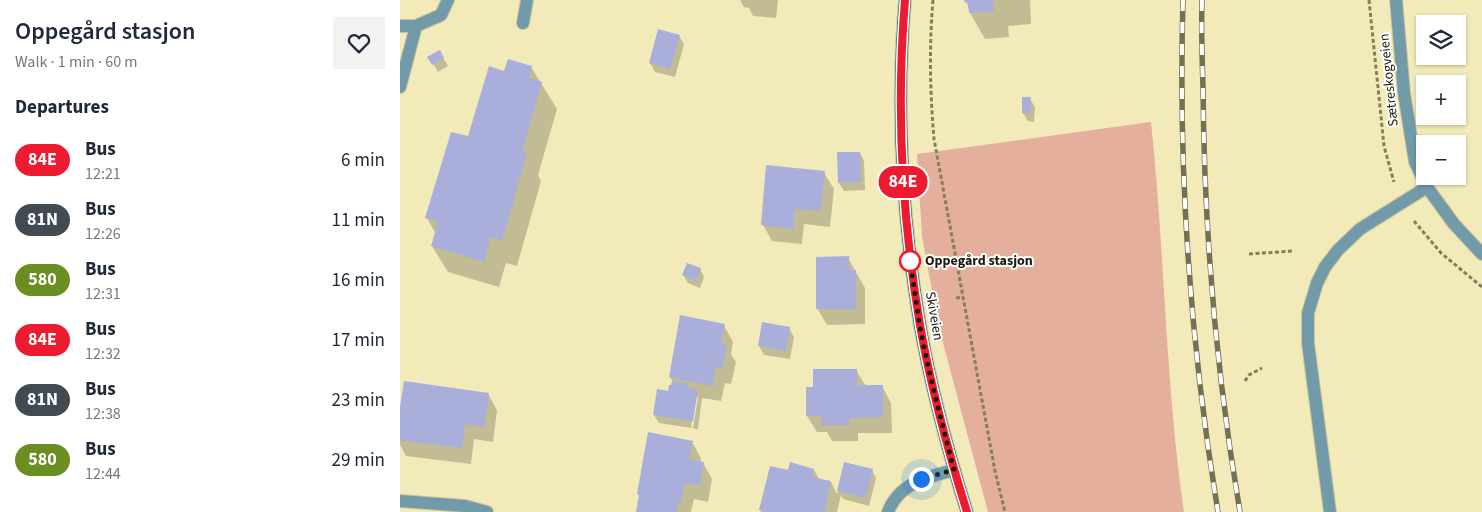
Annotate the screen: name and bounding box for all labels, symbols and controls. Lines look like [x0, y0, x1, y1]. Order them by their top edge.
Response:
text: Oppegård stasjon [15, 14, 195, 49]
map controls [1416, 15, 1466, 185]
button: layers [1416, 15, 1466, 65]
button: heart [333, 17, 385, 69]
street label: Sætreskogveien [1374, 33, 1404, 127]
text: Walk · 1 min · 60 m [15, 51, 138, 73]
button: + [1416, 75, 1466, 125]
text: Departures [15, 94, 109, 121]
button: − [1416, 135, 1466, 185]
text: Bus [85, 136, 116, 163]
text: 84E [28, 147, 57, 172]
text: 6 min [341, 147, 385, 174]
text: 12:21 [85, 163, 121, 185]
line badge: 84E [874, 166, 932, 198]
text: 84E [889, 169, 917, 194]
text: Bus [85, 196, 116, 223]
text: 81N [27, 207, 58, 232]
text: 11 min [331, 207, 385, 234]
text: 12:26 [85, 223, 121, 245]
marker: Oppegård stasjon [899, 250, 921, 272]
place label: Oppegård stasjon [925, 251, 1033, 271]
text: Bus [85, 256, 116, 283]
text: 580 [28, 267, 57, 292]
text: 16 min [331, 267, 385, 294]
text: 12:31 [85, 283, 121, 305]
street label: Skiveien [920, 290, 948, 342]
text: Bus [85, 316, 116, 343]
text: 84E [28, 327, 57, 352]
text: 17 min [331, 327, 385, 354]
text: 12:32 [85, 343, 121, 365]
text: Bus [85, 376, 116, 403]
text: 81N [27, 387, 58, 412]
text: 23 min [331, 387, 385, 414]
text: 12:38 [85, 403, 121, 425]
text: Bus [85, 436, 116, 463]
text: 580 [28, 447, 57, 472]
text: 29 min [331, 447, 385, 474]
text: 12:44 [85, 463, 121, 485]
your location [909, 467, 934, 492]

